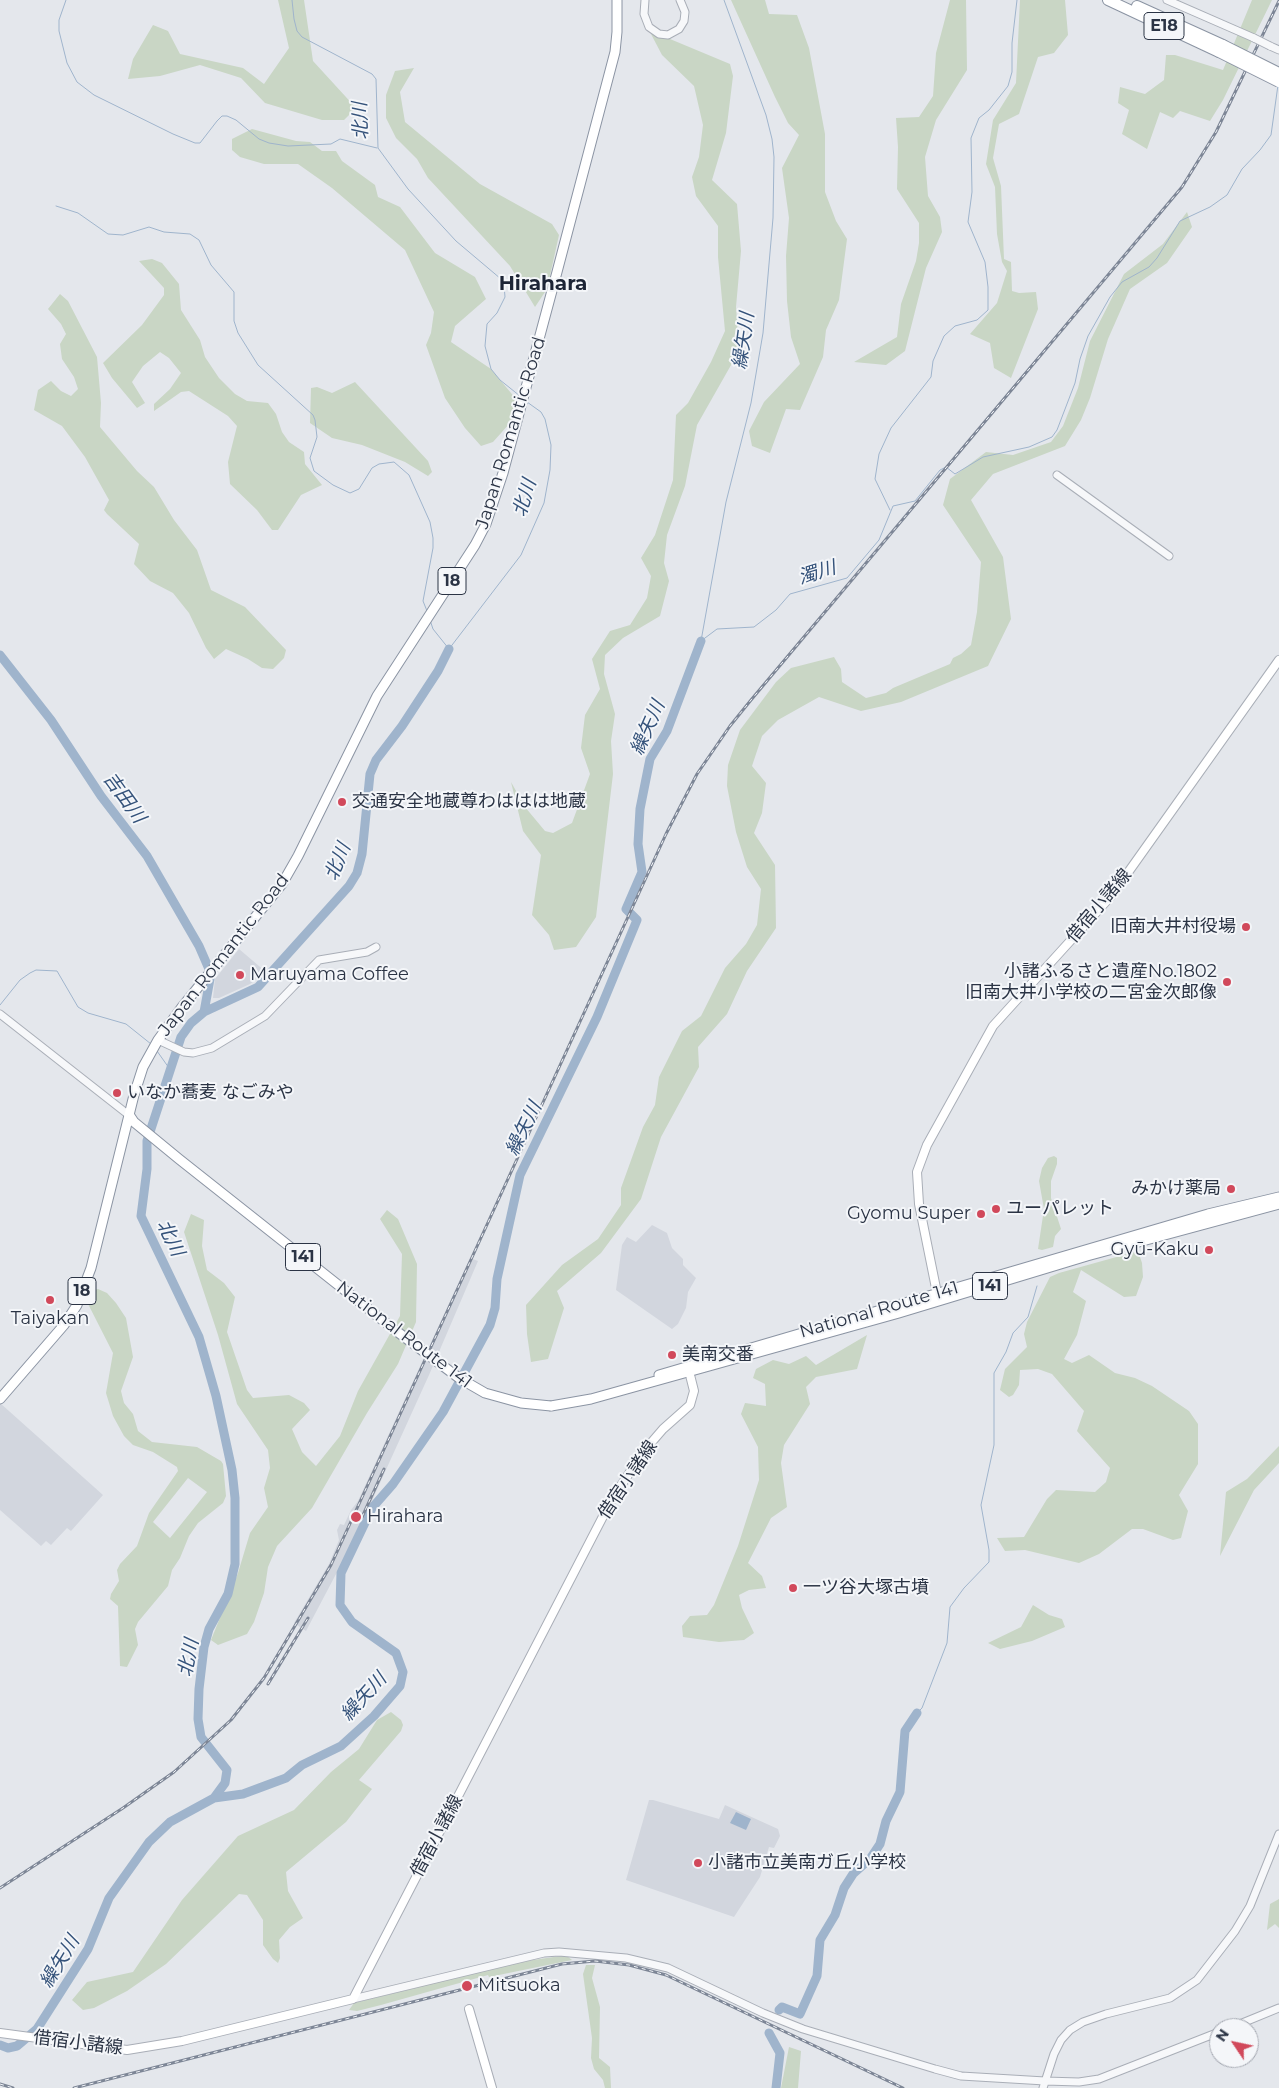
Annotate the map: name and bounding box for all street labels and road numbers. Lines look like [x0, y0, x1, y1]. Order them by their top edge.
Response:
road number: E18 [1144, 12, 1184, 40]
street label: Japan Romantic Road [472, 334, 550, 532]
road number: 18 [438, 568, 466, 594]
street label: 借宿小諸線 [1062, 865, 1136, 947]
street label: Japan Romantic Road [154, 870, 294, 1040]
road number: 141 [286, 1244, 320, 1270]
road number: 141 [972, 1272, 1008, 1300]
street label: National Route 141 [332, 1277, 476, 1393]
street label: National Route 141 [797, 1277, 961, 1343]
road number: 18 [68, 1278, 96, 1304]
street label: 借宿小諸線 [594, 1437, 662, 1523]
street label: 借宿小諸線 [406, 1791, 468, 1881]
street label: 借宿小諸線 [32, 2027, 124, 2059]

